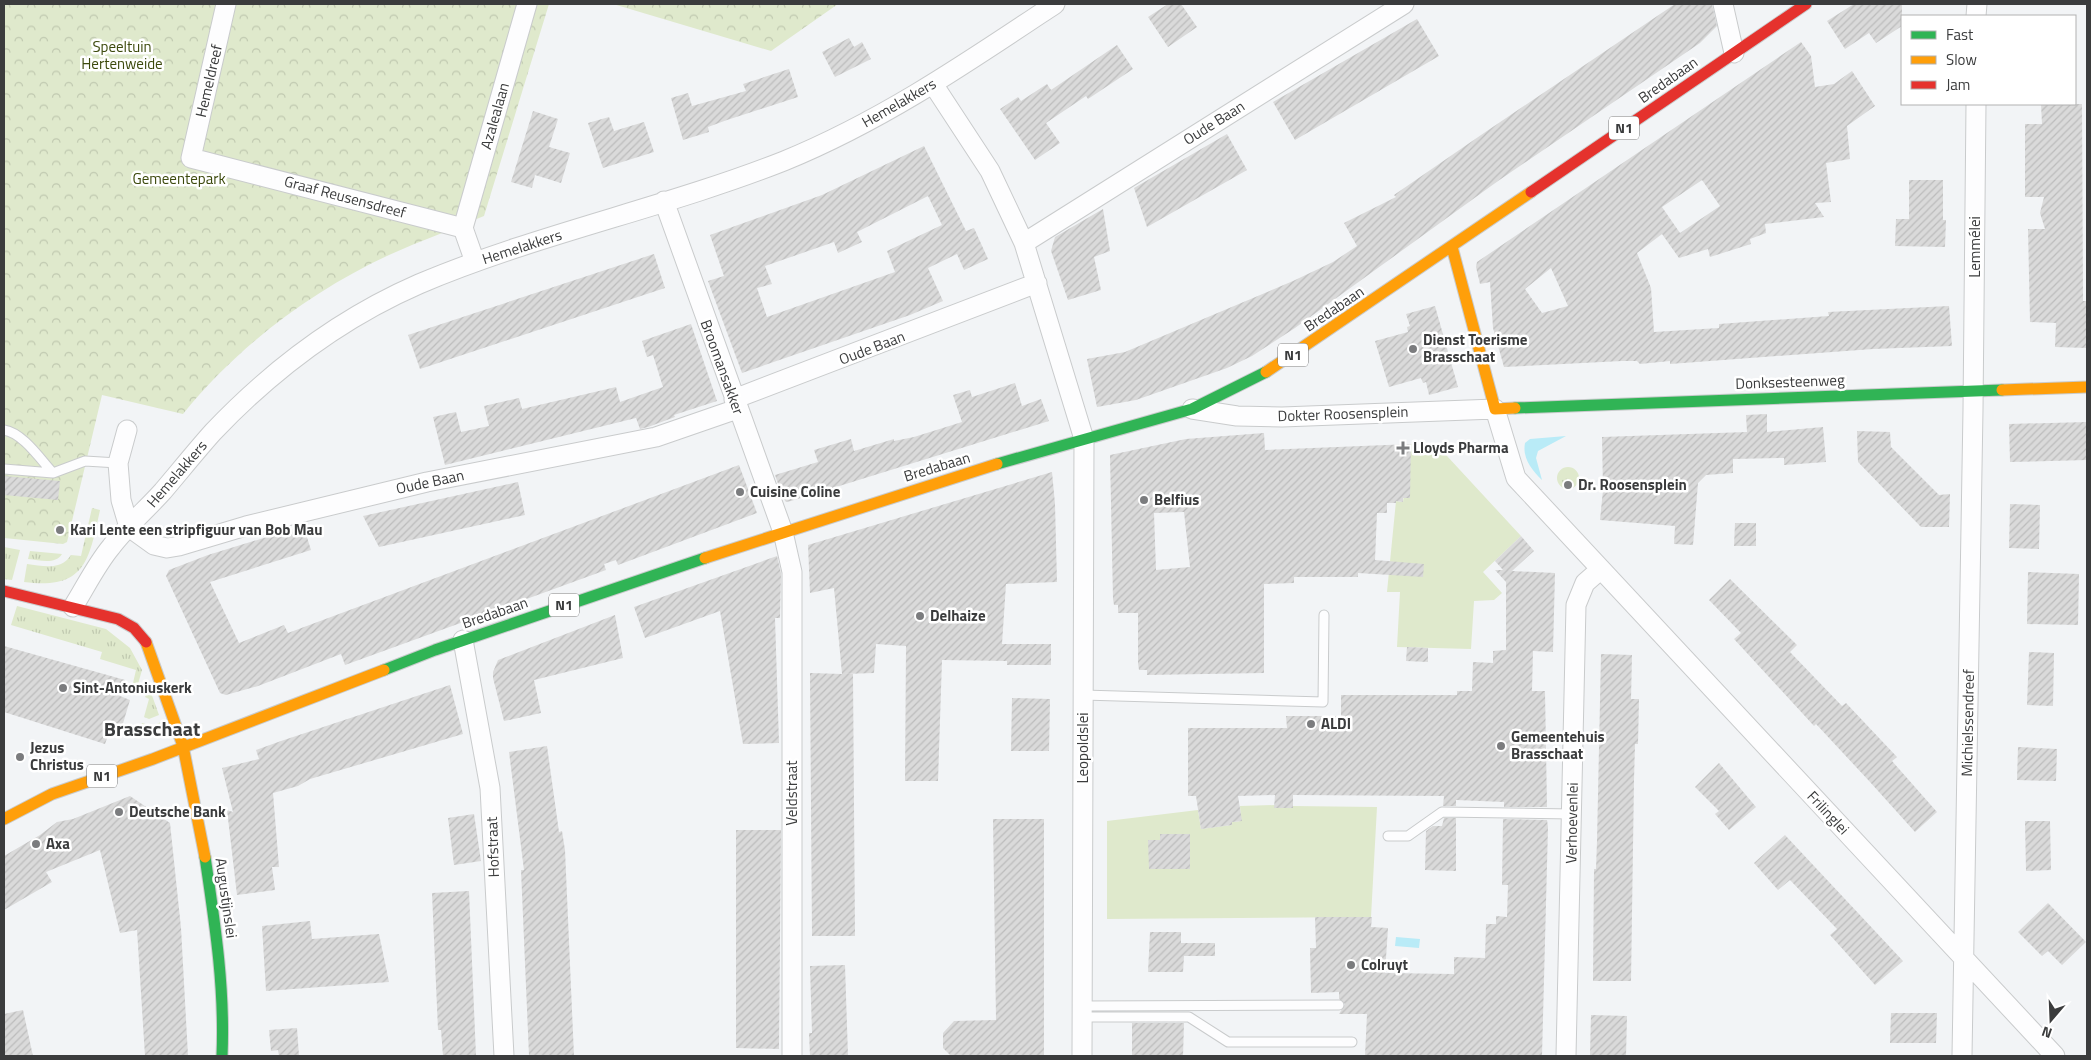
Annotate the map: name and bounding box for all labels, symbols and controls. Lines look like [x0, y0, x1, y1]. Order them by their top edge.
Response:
legend [1901, 15, 2076, 105]
text: Fast [1946, 23, 1974, 46]
park label: Speeltuin Hertenweide [81, 35, 163, 75]
street label: Hemeldreef [189, 42, 228, 120]
text: Slow [1946, 48, 1977, 71]
street label: Bredabaan [1633, 51, 1702, 109]
street label: Hemelakkers [857, 72, 940, 133]
text: Jam [1946, 73, 1970, 96]
street label: Azalealaan [474, 80, 515, 152]
street label: Oude Baan [1178, 95, 1249, 151]
road number: N1 [1609, 116, 1639, 140]
park label: Gemeentepark [132, 167, 226, 190]
street label: Graaf Reusensdreef [282, 169, 409, 224]
street label: Lemmélei [1963, 216, 1986, 278]
street label: Hemelakkers [479, 223, 565, 270]
street label: Bredabaan [1299, 280, 1368, 337]
street label: Broomansakker [695, 316, 750, 418]
street label: Oude Baan [835, 324, 908, 371]
place label: Dienst Toerisme Brasschaat [1423, 328, 1528, 368]
marker: Dienst Toerisme Brasschaat [1407, 343, 1419, 355]
road number: N1 [1278, 344, 1308, 366]
street label: Donksesteenweg [1735, 368, 1845, 395]
street label: Dokter Roosensplein [1277, 400, 1409, 427]
street label: Hemelakkers [141, 435, 212, 512]
place label: Lloyds Pharma [1413, 436, 1509, 459]
marker: Lloyds Pharma [1397, 442, 1409, 454]
street label: Bredabaan [901, 446, 973, 488]
street label: Oude Baan [394, 463, 466, 500]
place label: Dr. Roosensplein [1578, 473, 1687, 496]
marker: Dr. Roosensplein [1562, 479, 1574, 491]
place label: Cuisine Coline [750, 480, 841, 503]
marker: Cuisine Coline [734, 486, 746, 498]
place label: Belfius [1154, 488, 1199, 511]
marker: Belfius [1138, 494, 1150, 506]
place label: Kari Lente een stripfiguur van Bob Mau [70, 518, 322, 541]
marker: Kari Lente een stripfiguur van Bob Mau [54, 524, 66, 536]
street label: Bredabaan [459, 591, 531, 635]
road number: N1 [549, 594, 579, 616]
place label: Delhaize [930, 604, 986, 627]
marker: Delhaize [914, 610, 926, 622]
street label: Michielssendreef [1955, 669, 1980, 777]
place label: Sint-Antoniuskerk [73, 676, 192, 699]
marker: Sint-Antoniuskerk [57, 682, 69, 694]
street label: Leopoldslei [1071, 712, 1094, 784]
place label: ALDI [1321, 712, 1351, 735]
district label: Brasschaat [104, 713, 200, 744]
marker: ALDI [1305, 718, 1317, 730]
place label: Gemeentehuis Brasschaat [1511, 725, 1605, 765]
place label: Jezus Christus [30, 736, 84, 776]
marker: Gemeentehuis Brasschaat [1495, 740, 1507, 752]
marker: Jezus Christus [14, 751, 26, 763]
street label: Veldstraat [780, 760, 803, 825]
road number: N1 [87, 764, 117, 788]
street label: Verhoevenlei [1559, 782, 1584, 864]
street label: Frilinglei [1802, 785, 1855, 840]
place label: Deutsche Bank [129, 800, 226, 823]
marker: Deutsche Bank [113, 806, 125, 818]
street label: Hofstraat [480, 816, 505, 878]
place label: Axa [46, 832, 70, 855]
marker: Axa [30, 838, 42, 850]
street label: Augustijnslei [209, 856, 244, 940]
place label: Colruyt [1361, 953, 1408, 976]
marker: Colruyt [1345, 959, 1357, 971]
north arrow [2026, 995, 2076, 1045]
text: N [2039, 1021, 2055, 1044]

